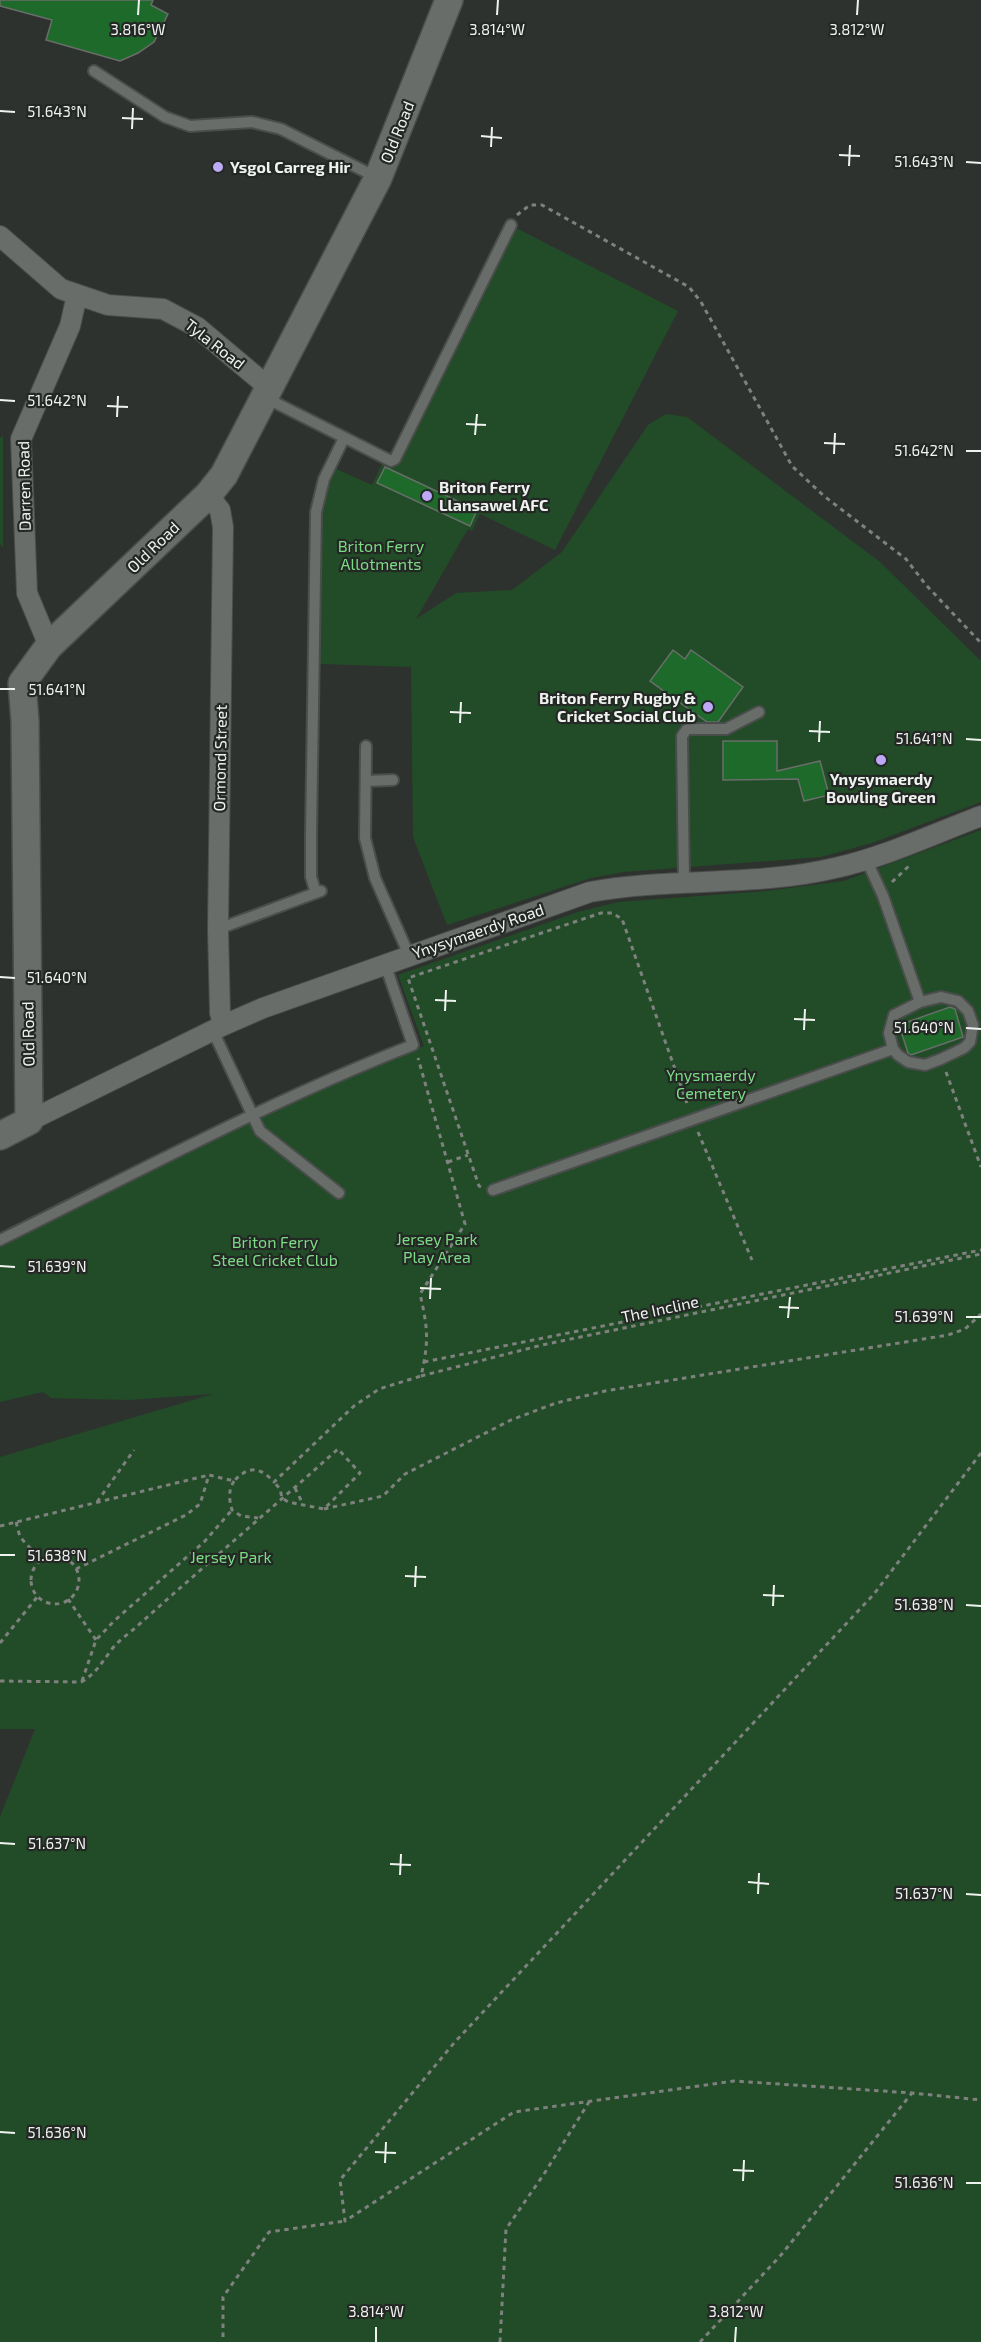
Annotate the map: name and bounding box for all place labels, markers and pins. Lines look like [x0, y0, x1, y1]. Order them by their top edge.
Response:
place label: Ysgol Carreg Hir [230, 157, 351, 176]
marker: Ysgol Carreg Hir [211, 160, 225, 174]
place label: Briton Ferry Llansawel AFC [439, 477, 548, 514]
marker: Briton Ferry Llansawel AFC [420, 489, 434, 503]
place label: Briton Ferry Rugby & Cricket Social Club [539, 688, 696, 725]
marker: Briton Ferry Rugby & Cricket Social Club [701, 700, 715, 714]
marker: Ynysymaerdy Bowling Green [874, 753, 888, 767]
place label: Ynysymaerdy Bowling Green [826, 769, 936, 806]

